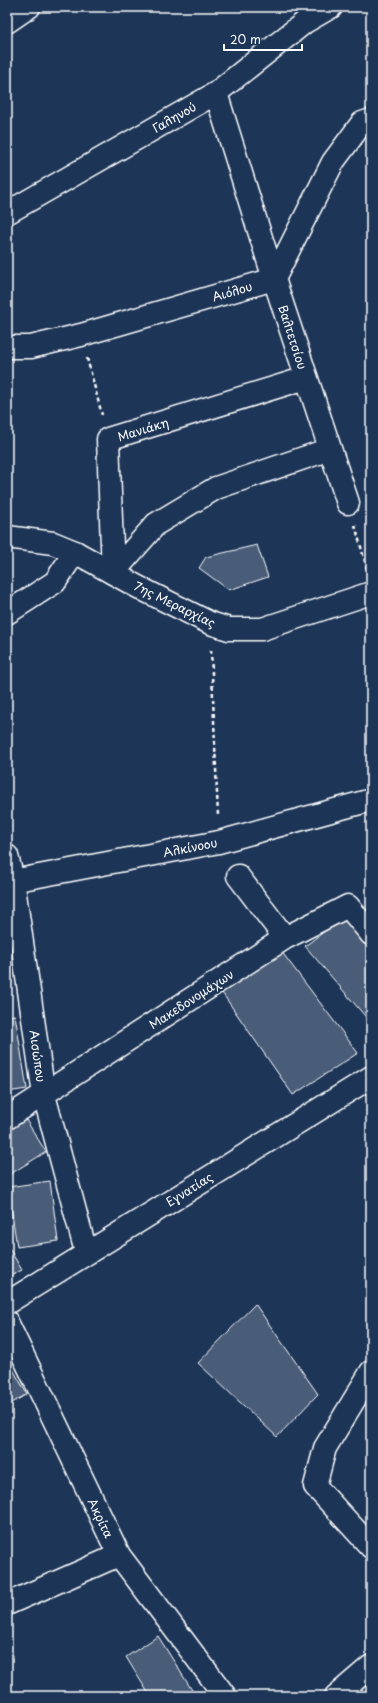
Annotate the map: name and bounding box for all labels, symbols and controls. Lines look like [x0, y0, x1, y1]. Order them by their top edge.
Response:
scale bar [224, 26, 302, 52]
text: 20 m [230, 30, 261, 48]
street label: Γαληνού [149, 97, 199, 137]
street label: Αιόλου [210, 277, 254, 305]
street label: Βαλτετσίου [274, 303, 312, 372]
street label: Μανιάκη [115, 413, 171, 445]
street label: 7ης Μεραρχίας [131, 576, 219, 632]
street label: Αλκίνοου [161, 833, 219, 861]
street label: Μακεδονομάχων [145, 965, 237, 1033]
street label: Αισώπου [25, 1029, 51, 1083]
street label: Εγνατίας [162, 1168, 216, 1210]
street label: Ακρίτα [84, 1495, 118, 1541]

